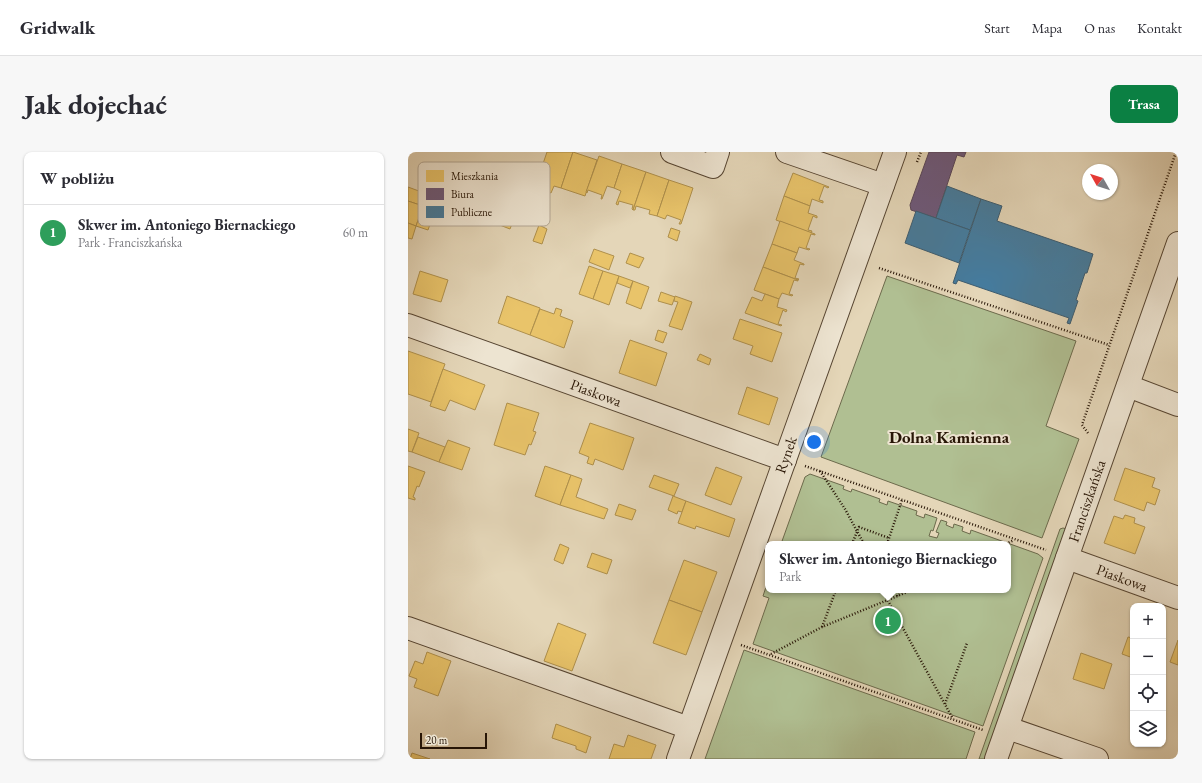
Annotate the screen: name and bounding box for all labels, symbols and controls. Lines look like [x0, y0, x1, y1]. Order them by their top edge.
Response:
text: Gridwalk [20, 15, 95, 40]
text: Start [984, 19, 1010, 37]
text: Mapa [1032, 19, 1062, 37]
text: O nas [1084, 19, 1115, 37]
text: Kontakt [1137, 19, 1182, 37]
button: Trasa [1110, 85, 1178, 123]
text: Jak dojechać [24, 86, 167, 122]
legend [418, 162, 550, 226]
north arrow [1082, 164, 1118, 200]
text: W pobliżu [40, 167, 114, 189]
text: Mieszkania [451, 169, 499, 183]
text: Biura [451, 187, 475, 201]
text: Publiczne [451, 205, 493, 219]
text: Skwer im. Antoniego Biernackiego [78, 215, 295, 234]
text: 1 [50, 224, 56, 241]
text: 60 m [343, 224, 368, 241]
text: Park · Franciszkańska [78, 234, 182, 251]
street label: Piaskowa [568, 375, 624, 411]
district label: Dolna Kamienna [889, 426, 1010, 448]
your location [804, 432, 824, 452]
street label: Rynek [770, 433, 801, 476]
street label: Franciszkańska [1064, 457, 1109, 544]
popup [765, 541, 1011, 593]
text: Skwer im. Antoniego Biernackiego [779, 549, 997, 568]
street label: Piaskowa [1094, 560, 1150, 596]
text: Park [779, 568, 801, 585]
map controls [1130, 603, 1166, 747]
button: + [1130, 603, 1166, 639]
pin: 1 [875, 606, 901, 636]
button: − [1130, 639, 1166, 675]
button: locate [1130, 675, 1166, 711]
button: layers [1130, 711, 1166, 747]
scale bar [420, 731, 487, 750]
text: 20 m [426, 733, 447, 747]

